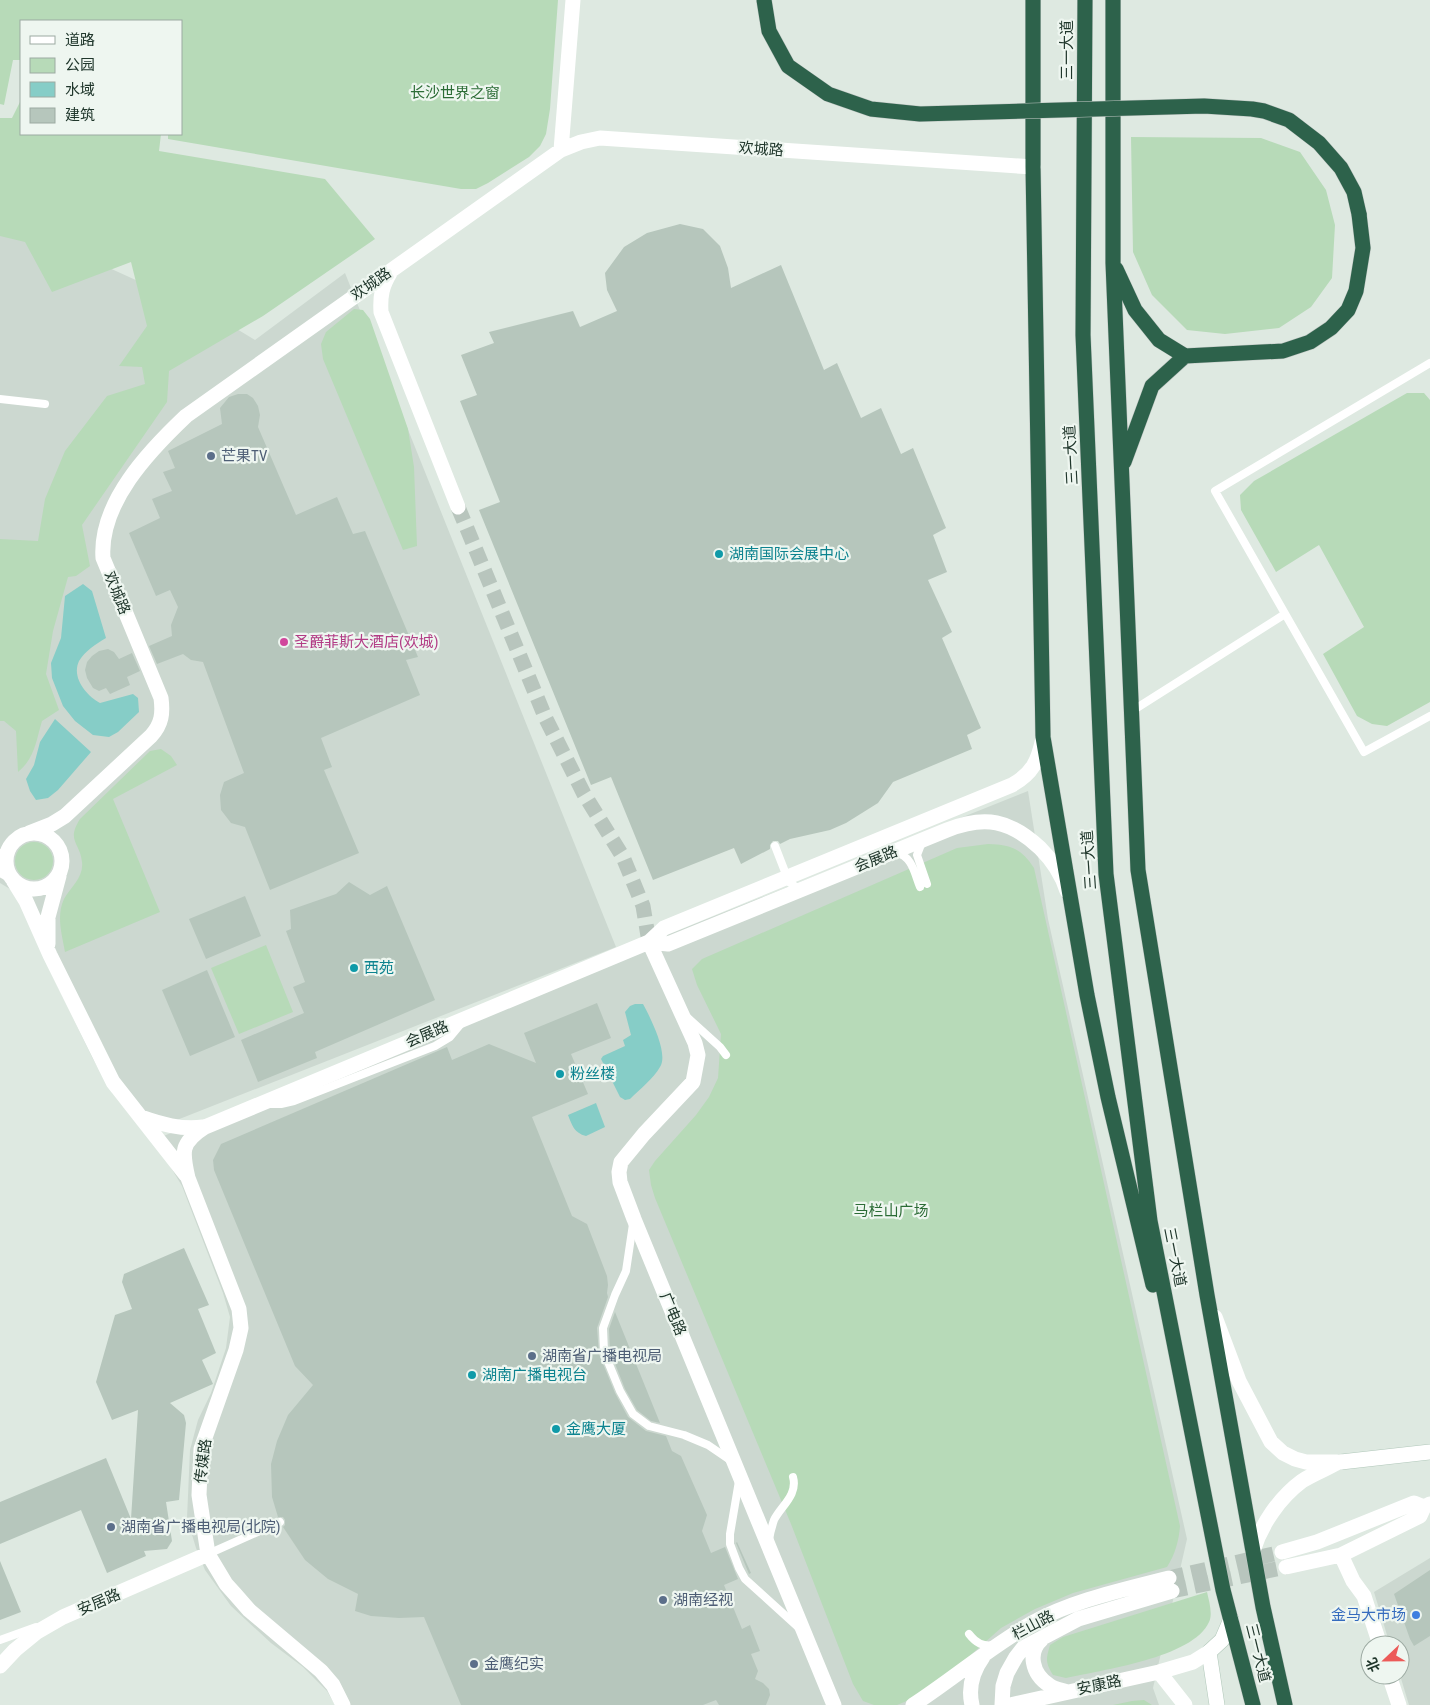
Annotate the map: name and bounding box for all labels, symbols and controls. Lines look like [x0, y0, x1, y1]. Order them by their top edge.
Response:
legend [20, 20, 182, 135]
street label: 三一大道 [1058, 20, 1076, 80]
text: 道路 [65, 31, 95, 49]
text: 公园 [65, 56, 95, 74]
text: 水域 [65, 81, 95, 99]
park label: 长沙世界之窗 [410, 84, 500, 102]
text: 建筑 [65, 106, 95, 124]
street label: 欢城路 [738, 138, 784, 160]
street label: 欢城路 [347, 264, 395, 304]
street label: 三一大道 [1060, 425, 1082, 485]
place label: 芒果TV [221, 447, 268, 465]
marker: 芒果TV [205, 450, 217, 462]
place label: 湖南国际会展中心 [729, 545, 849, 563]
marker: 湖南国际会展中心 [713, 548, 725, 560]
street label: 欢城路 [100, 569, 134, 617]
place label: 圣爵菲斯大酒店(欢城) [294, 633, 439, 651]
marker: 圣爵菲斯大酒店(欢城) [278, 636, 290, 648]
street label: 三一大道 [1078, 829, 1100, 891]
street label: 会展路 [852, 842, 900, 876]
place label: 西苑 [364, 959, 394, 977]
marker: 西苑 [348, 962, 360, 974]
street label: 会展路 [403, 1017, 451, 1051]
place label: 粉丝楼 [570, 1065, 615, 1083]
marker: 粉丝楼 [554, 1068, 566, 1080]
park label: 马栏山广场 [853, 1202, 929, 1220]
street label: 三一大道 [1160, 1226, 1190, 1288]
street label: 广电路 [656, 1290, 690, 1338]
place label: 湖南省广播电视局 [542, 1347, 662, 1365]
marker: 湖南省广播电视局 [526, 1350, 538, 1362]
place label: 湖南广播电视台 [482, 1366, 587, 1384]
marker: 湖南广播电视台 [466, 1369, 478, 1381]
place label: 金鹰大厦 [566, 1420, 626, 1438]
marker: 金鹰大厦 [550, 1423, 562, 1435]
street label: 传媒路 [191, 1438, 215, 1484]
place label: 湖南省广播电视局(北院) [121, 1518, 281, 1536]
marker: 湖南省广播电视局(北院) [105, 1521, 117, 1533]
street label: 安居路 [75, 1585, 123, 1619]
place label: 湖南经视 [673, 1591, 733, 1609]
marker: 湖南经视 [657, 1594, 669, 1606]
street label: 栏山路 [1009, 1606, 1057, 1644]
place label: 金马大市场 [1331, 1606, 1406, 1624]
marker: 金马大市场 [1410, 1609, 1422, 1621]
street label: 三一大道 [1242, 1622, 1274, 1684]
north arrow [1360, 1635, 1410, 1685]
place label: 金鹰纪实 [484, 1655, 544, 1673]
text: 北 [1363, 1655, 1383, 1674]
marker: 金鹰纪实 [468, 1658, 480, 1670]
street label: 安康路 [1075, 1672, 1123, 1698]

